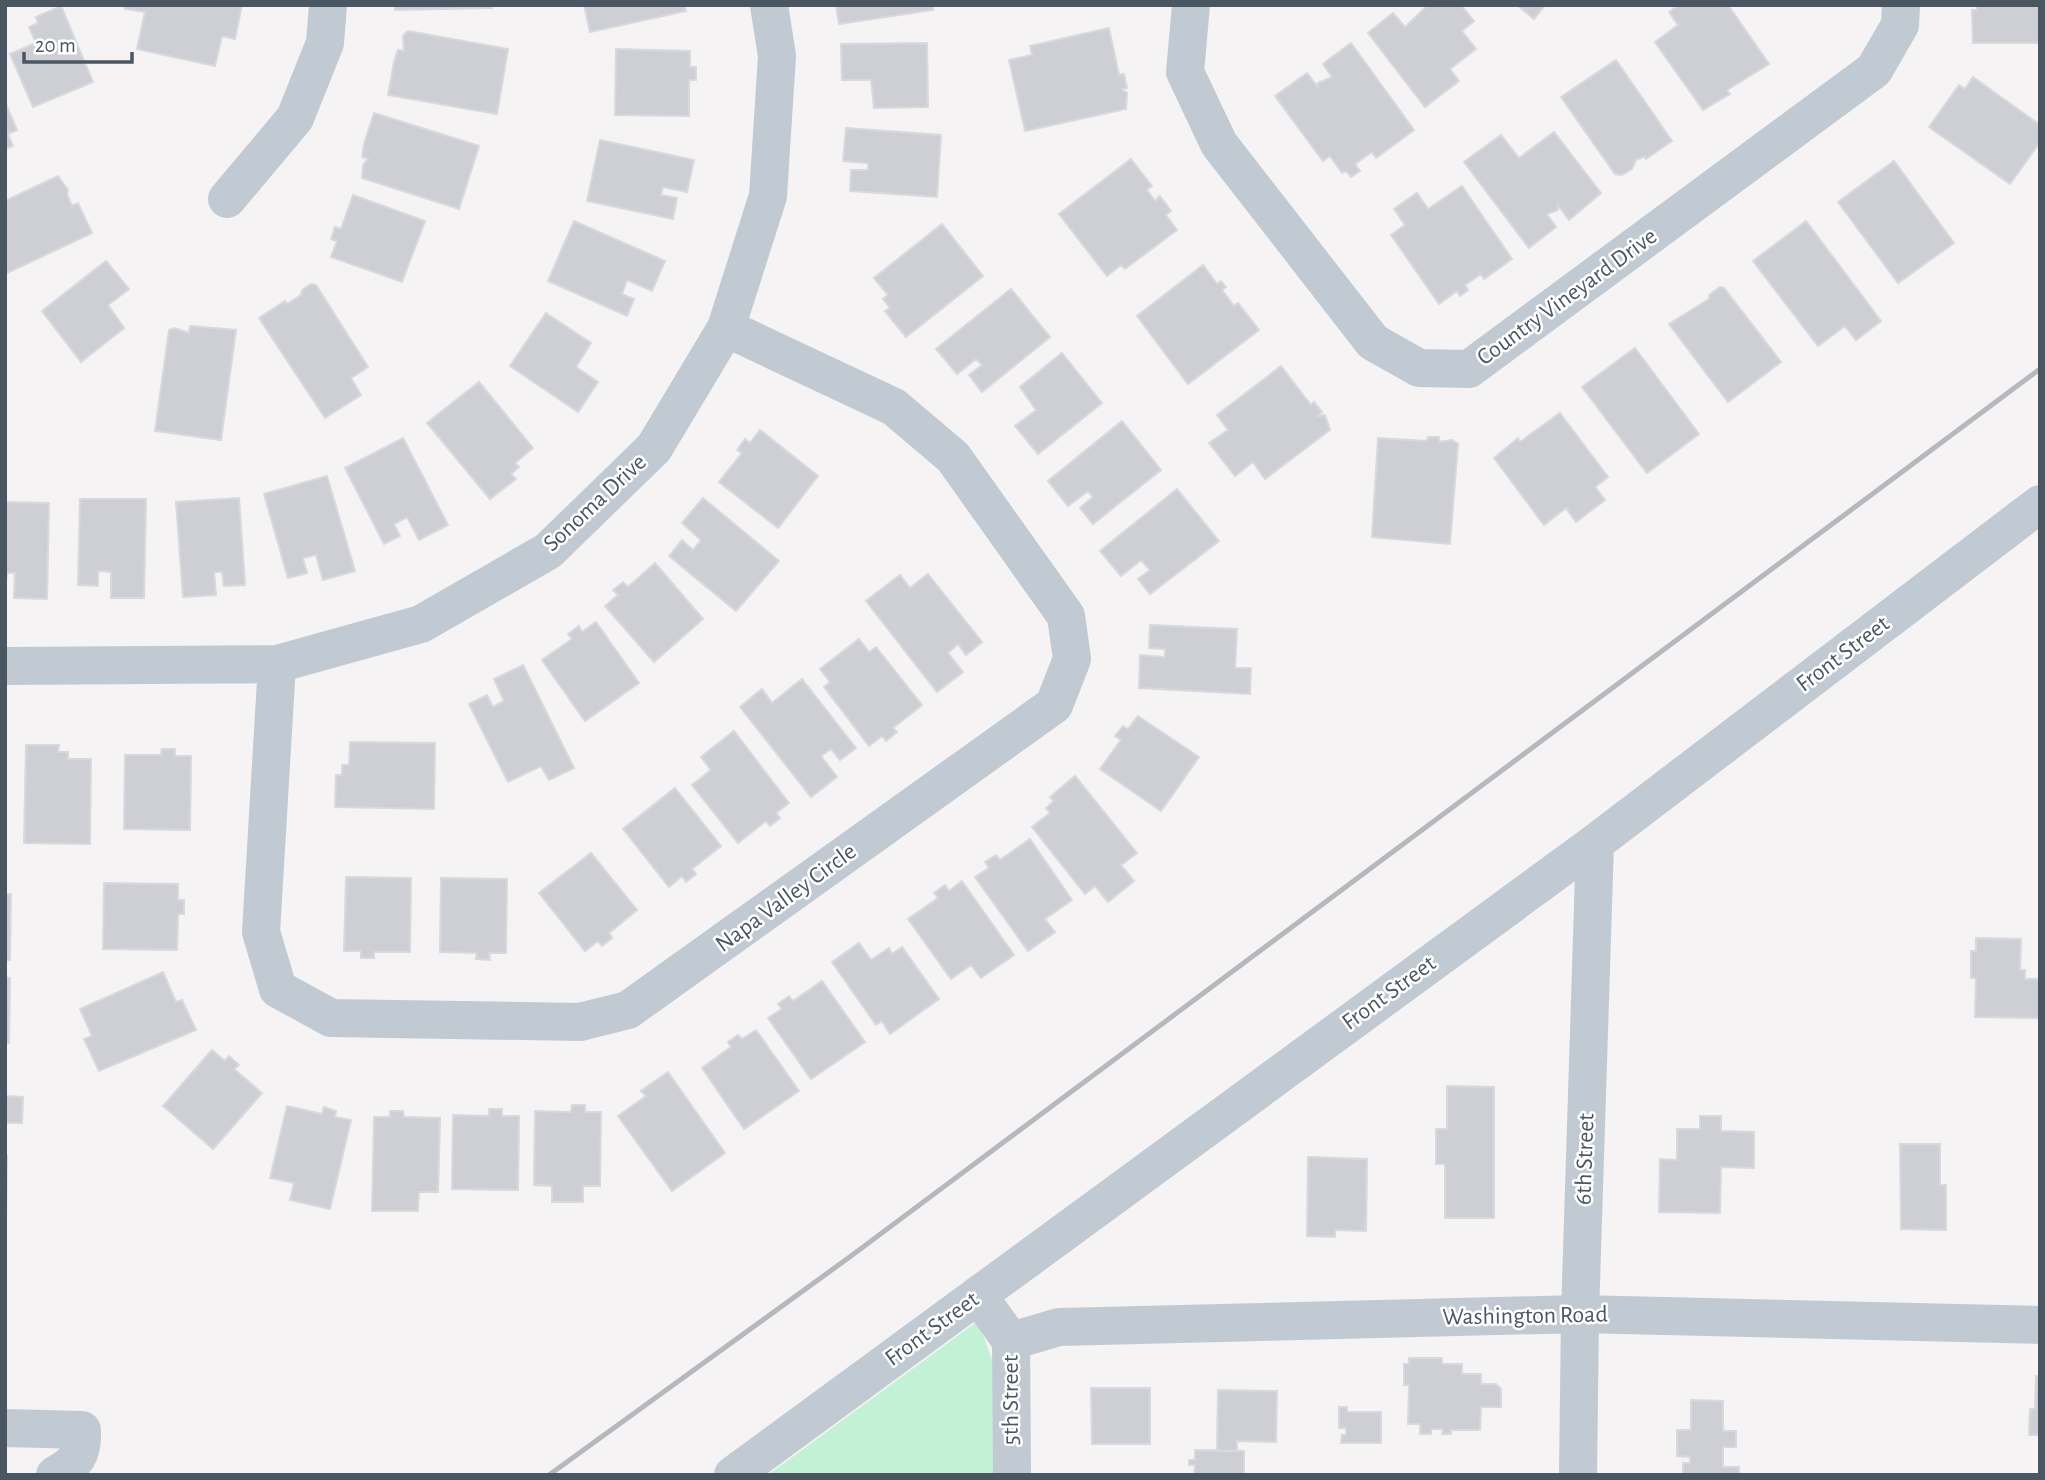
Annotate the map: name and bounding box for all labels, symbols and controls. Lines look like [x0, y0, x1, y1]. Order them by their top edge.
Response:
scale bar [24, 21, 133, 65]
text: 20 m [35, 35, 76, 56]
street label: Country Vineyard Drive [1473, 224, 1661, 370]
street label: Sonoma Drive [539, 450, 651, 556]
street label: Front Street [1792, 611, 1894, 696]
street label: Napa Valley Circle [711, 839, 861, 957]
street label: Front Street [1338, 951, 1441, 1035]
street label: 6th Street [1571, 1112, 1599, 1205]
street label: Front Street [881, 1287, 984, 1371]
street label: Washington Road [1442, 1303, 1608, 1329]
street label: 5th Street [999, 1354, 1023, 1445]

